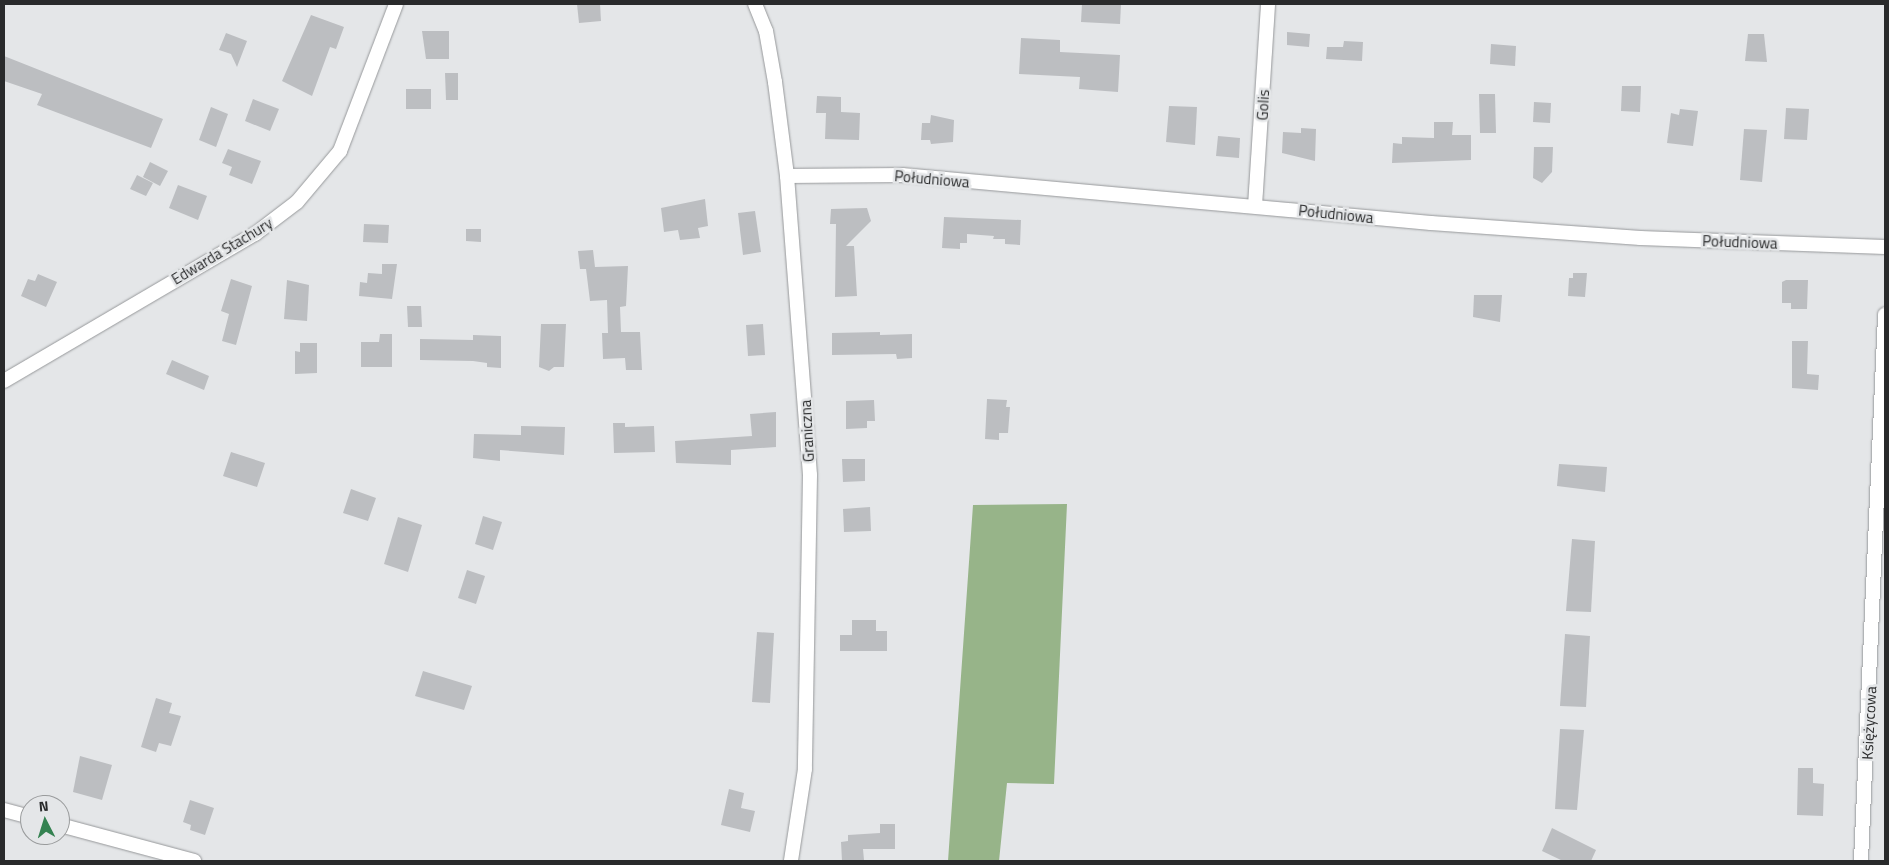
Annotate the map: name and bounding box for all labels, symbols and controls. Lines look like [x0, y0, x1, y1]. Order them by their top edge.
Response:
street label: Golis [1253, 89, 1273, 121]
street label: Południowa [894, 167, 970, 191]
street label: Południowa [1298, 201, 1374, 227]
street label: Edwarda Stachury [168, 214, 276, 288]
street label: Południowa [1702, 232, 1778, 252]
street label: Graniczna [796, 399, 818, 463]
street label: Księżycowa [1858, 686, 1880, 760]
north arrow [20, 795, 70, 845]
text: N [38, 795, 49, 816]

